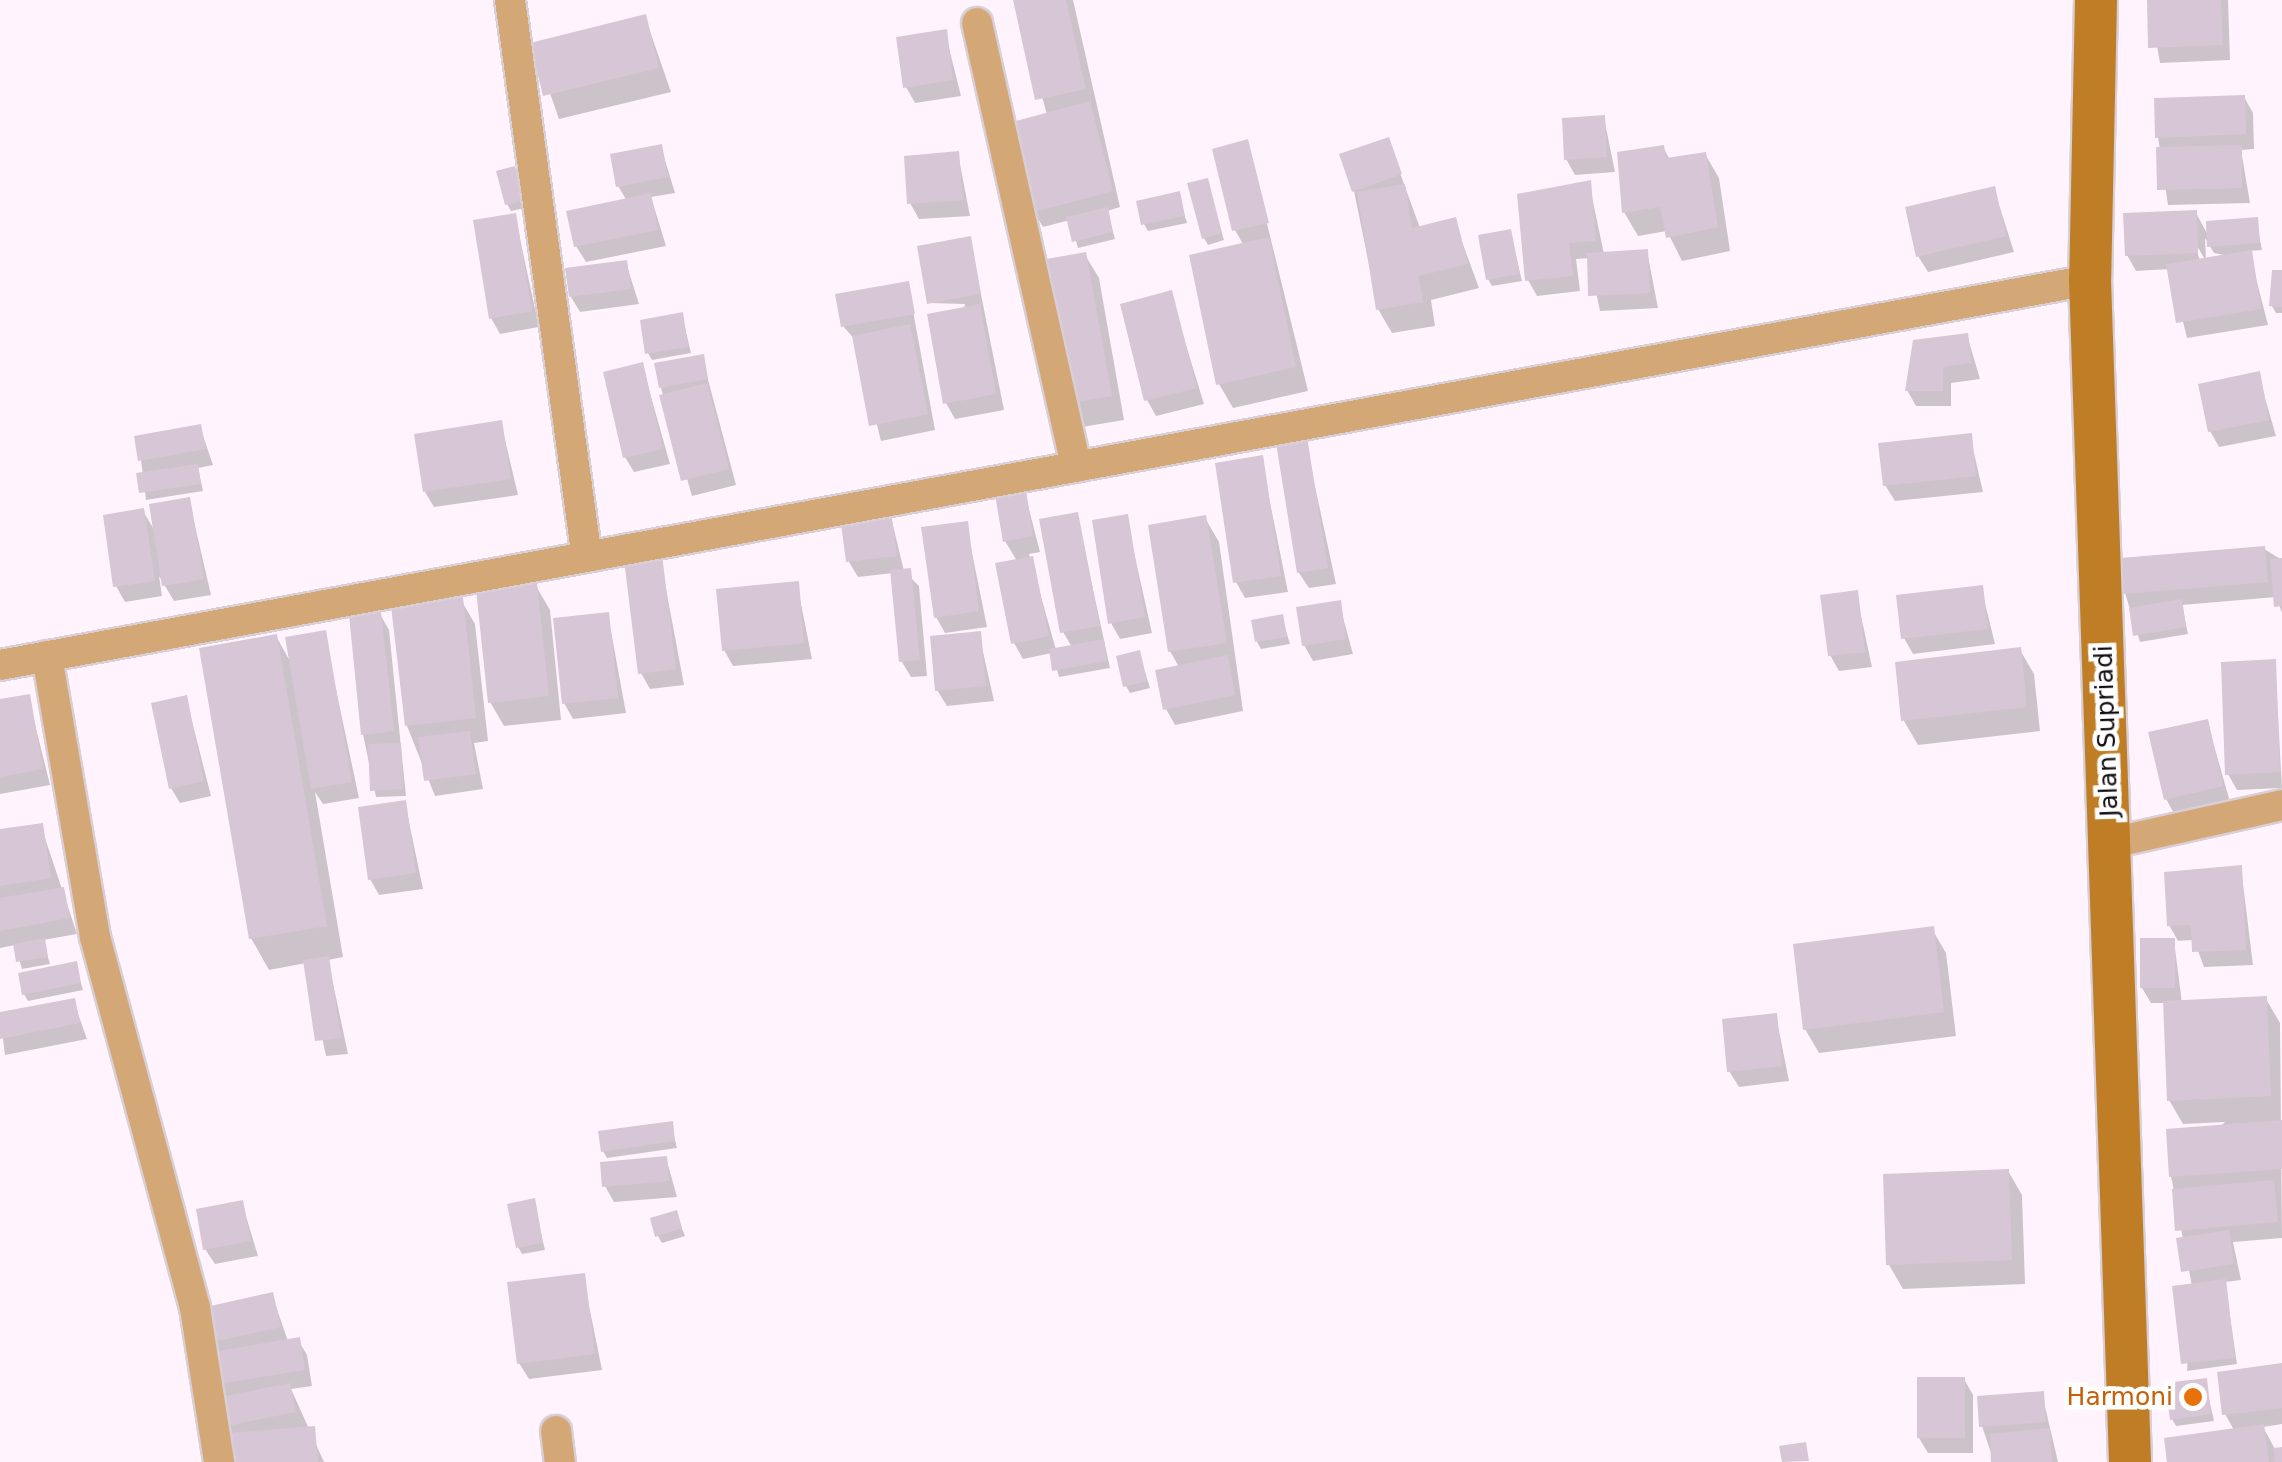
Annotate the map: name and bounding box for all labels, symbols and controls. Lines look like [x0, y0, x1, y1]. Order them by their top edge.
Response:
street label: Jalan Supriadi [2089, 645, 2125, 817]
place label: Harmoni [2067, 1382, 2173, 1412]
marker: Harmoni [2182, 1386, 2204, 1408]

